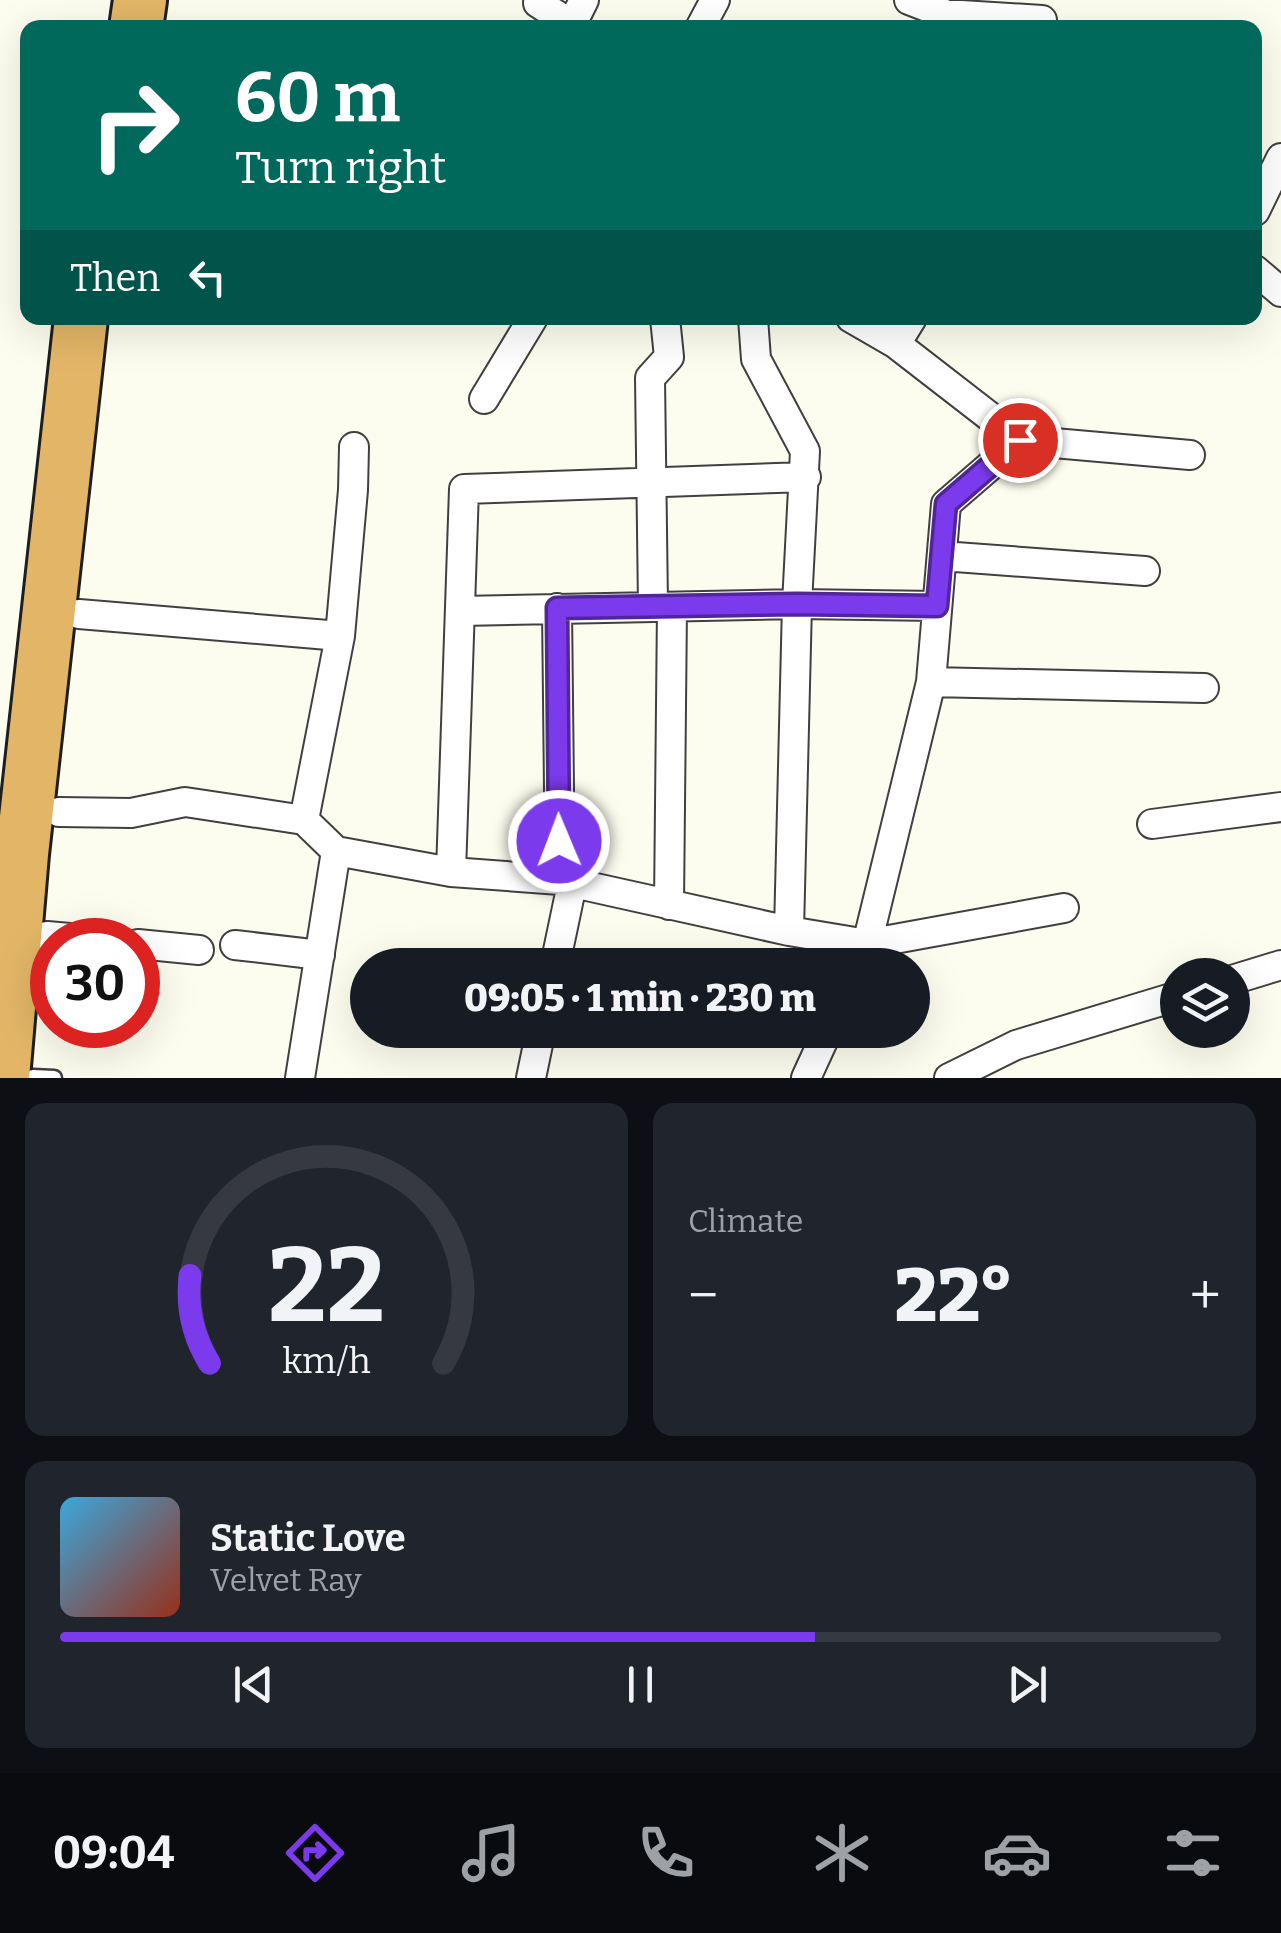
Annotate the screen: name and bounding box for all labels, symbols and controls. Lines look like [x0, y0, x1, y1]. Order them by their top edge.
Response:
text: 60 m [235, 56, 400, 140]
icon: right [70, 60, 200, 190]
text: Turn right [235, 141, 447, 195]
icon: left [180, 250, 235, 305]
text: Then [70, 255, 160, 301]
pin [978, 398, 1063, 483]
icon: arrive [993, 413, 1048, 468]
position arrow [507, 789, 611, 893]
speed limit sign: 30 [30, 918, 160, 1048]
map controls [1160, 958, 1250, 1048]
button: layers [1160, 958, 1250, 1048]
text: 09:05 · 1 min · 230 m [464, 975, 816, 1021]
text: Climate [688, 1202, 803, 1240]
text: 22 [268, 1224, 385, 1349]
text: 22° [895, 1251, 1013, 1341]
text: − [688, 1263, 718, 1329]
text: + [1190, 1263, 1221, 1329]
text: km/h [282, 1340, 371, 1382]
text: Static Love [210, 1515, 406, 1561]
text: Velvet Ray [210, 1561, 362, 1599]
icon: previous [226, 1657, 281, 1712]
icon: pause [613, 1657, 668, 1712]
icon: next [1000, 1657, 1055, 1712]
icon: directions [280, 1818, 350, 1888]
icon: music [456, 1818, 526, 1888]
icon: phone [631, 1818, 701, 1888]
icon: climate [807, 1818, 877, 1888]
icon: car [982, 1818, 1052, 1888]
icon: filters [1158, 1818, 1228, 1888]
text: 09:04 [53, 1826, 174, 1880]

